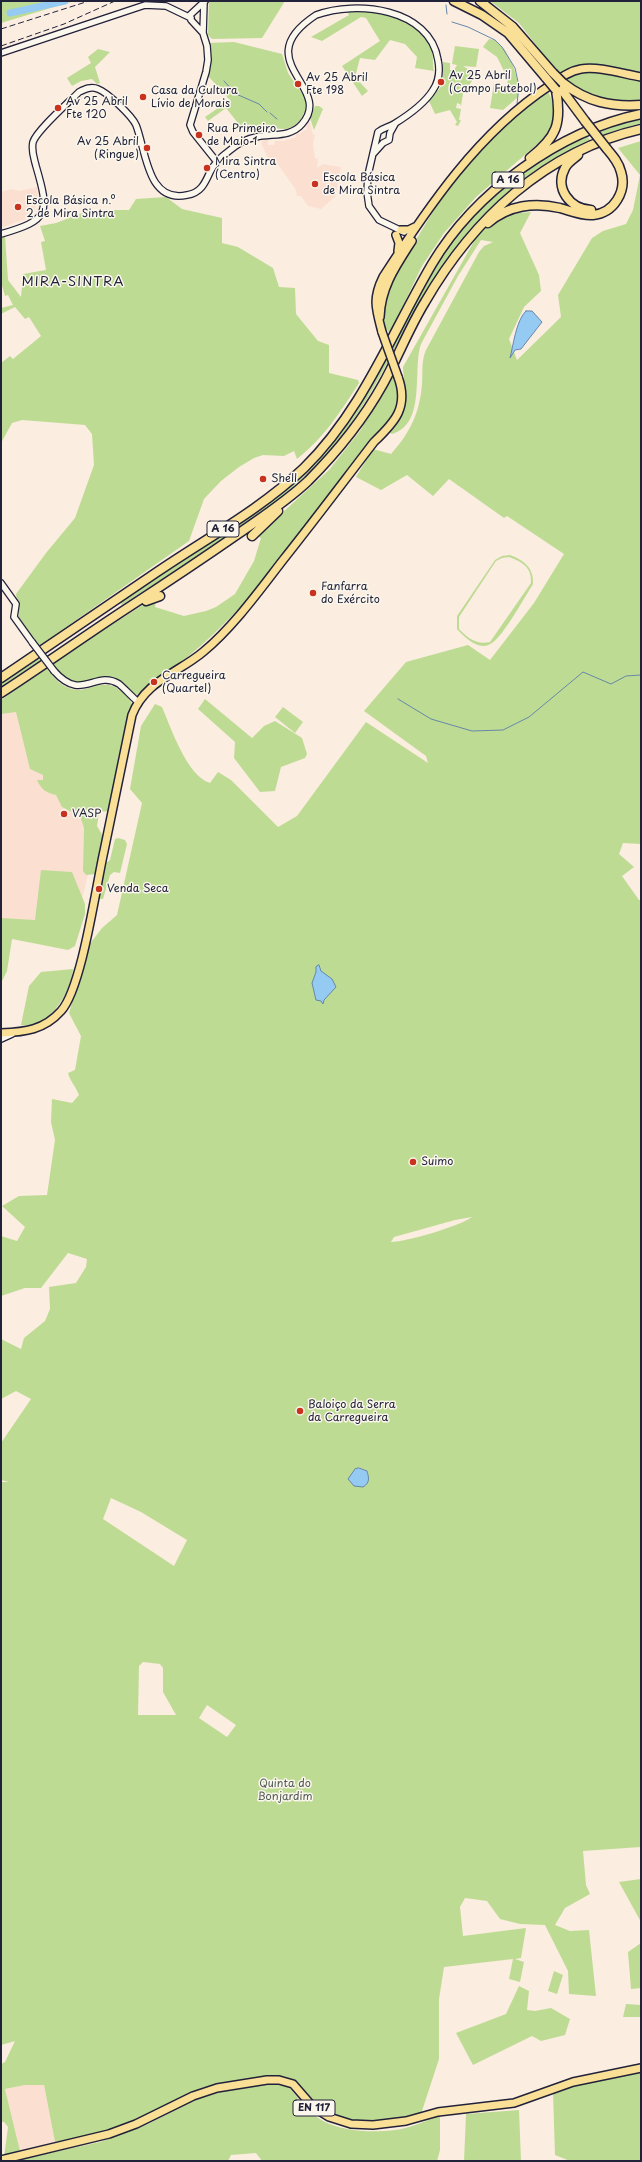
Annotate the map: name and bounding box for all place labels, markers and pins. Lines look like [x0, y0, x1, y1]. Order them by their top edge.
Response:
place label: Av 25 Abril (Campo Futebol) [449, 69, 537, 95]
place label: Av 25 Abril Fte 198 [306, 71, 368, 97]
marker: Av 25 Abril (Campo Futebol) [436, 77, 446, 87]
marker: Av 25 Abril Fte 198 [293, 79, 303, 89]
place label: Casa da Cultura Lívio de Morais [151, 84, 238, 110]
marker: Casa da Cultura Lívio de Morais [138, 92, 148, 102]
place label: Av 25 Abril Fte 120 [66, 95, 128, 121]
marker: Av 25 Abril Fte 120 [53, 103, 63, 113]
place label: Rua Primeiro de Maio 1 [207, 122, 276, 148]
marker: Rua Primeiro de Maio 1 [194, 130, 204, 140]
place label: Av 25 Abril (Ringue) [77, 135, 139, 161]
marker: Av 25 Abril (Ringue) [142, 143, 152, 153]
place label: Mira Sintra (Centro) [215, 155, 276, 181]
marker: Mira Sintra (Centro) [202, 163, 212, 173]
place label: Escola Básica de Mira Sintra [323, 171, 400, 197]
marker: Escola Básica de Mira Sintra [310, 179, 320, 189]
place label: Escola Básica n.º 2 de Mira Sintra [26, 194, 116, 220]
marker: Escola Básica n.º 2 de Mira Sintra [13, 202, 23, 212]
place label: Shell [271, 472, 297, 486]
marker: Shell [258, 474, 268, 484]
place label: Fanfarra do Exército [321, 580, 380, 606]
marker: Fanfarra do Exército [308, 588, 318, 598]
place label: Carregueira (Quartel) [162, 669, 226, 695]
marker: Carregueira (Quartel) [149, 677, 159, 687]
place label: VASP [72, 807, 101, 821]
marker: VASP [59, 809, 69, 819]
place label: Venda Seca [107, 882, 169, 896]
marker: Venda Seca [94, 884, 104, 894]
place label: Suimo [421, 1155, 453, 1169]
marker: Suimo [408, 1157, 418, 1167]
place label: Baloiço da Serra da Carregueira [308, 1398, 396, 1424]
marker: Baloiço da Serra da Carregueira [295, 1406, 305, 1416]

